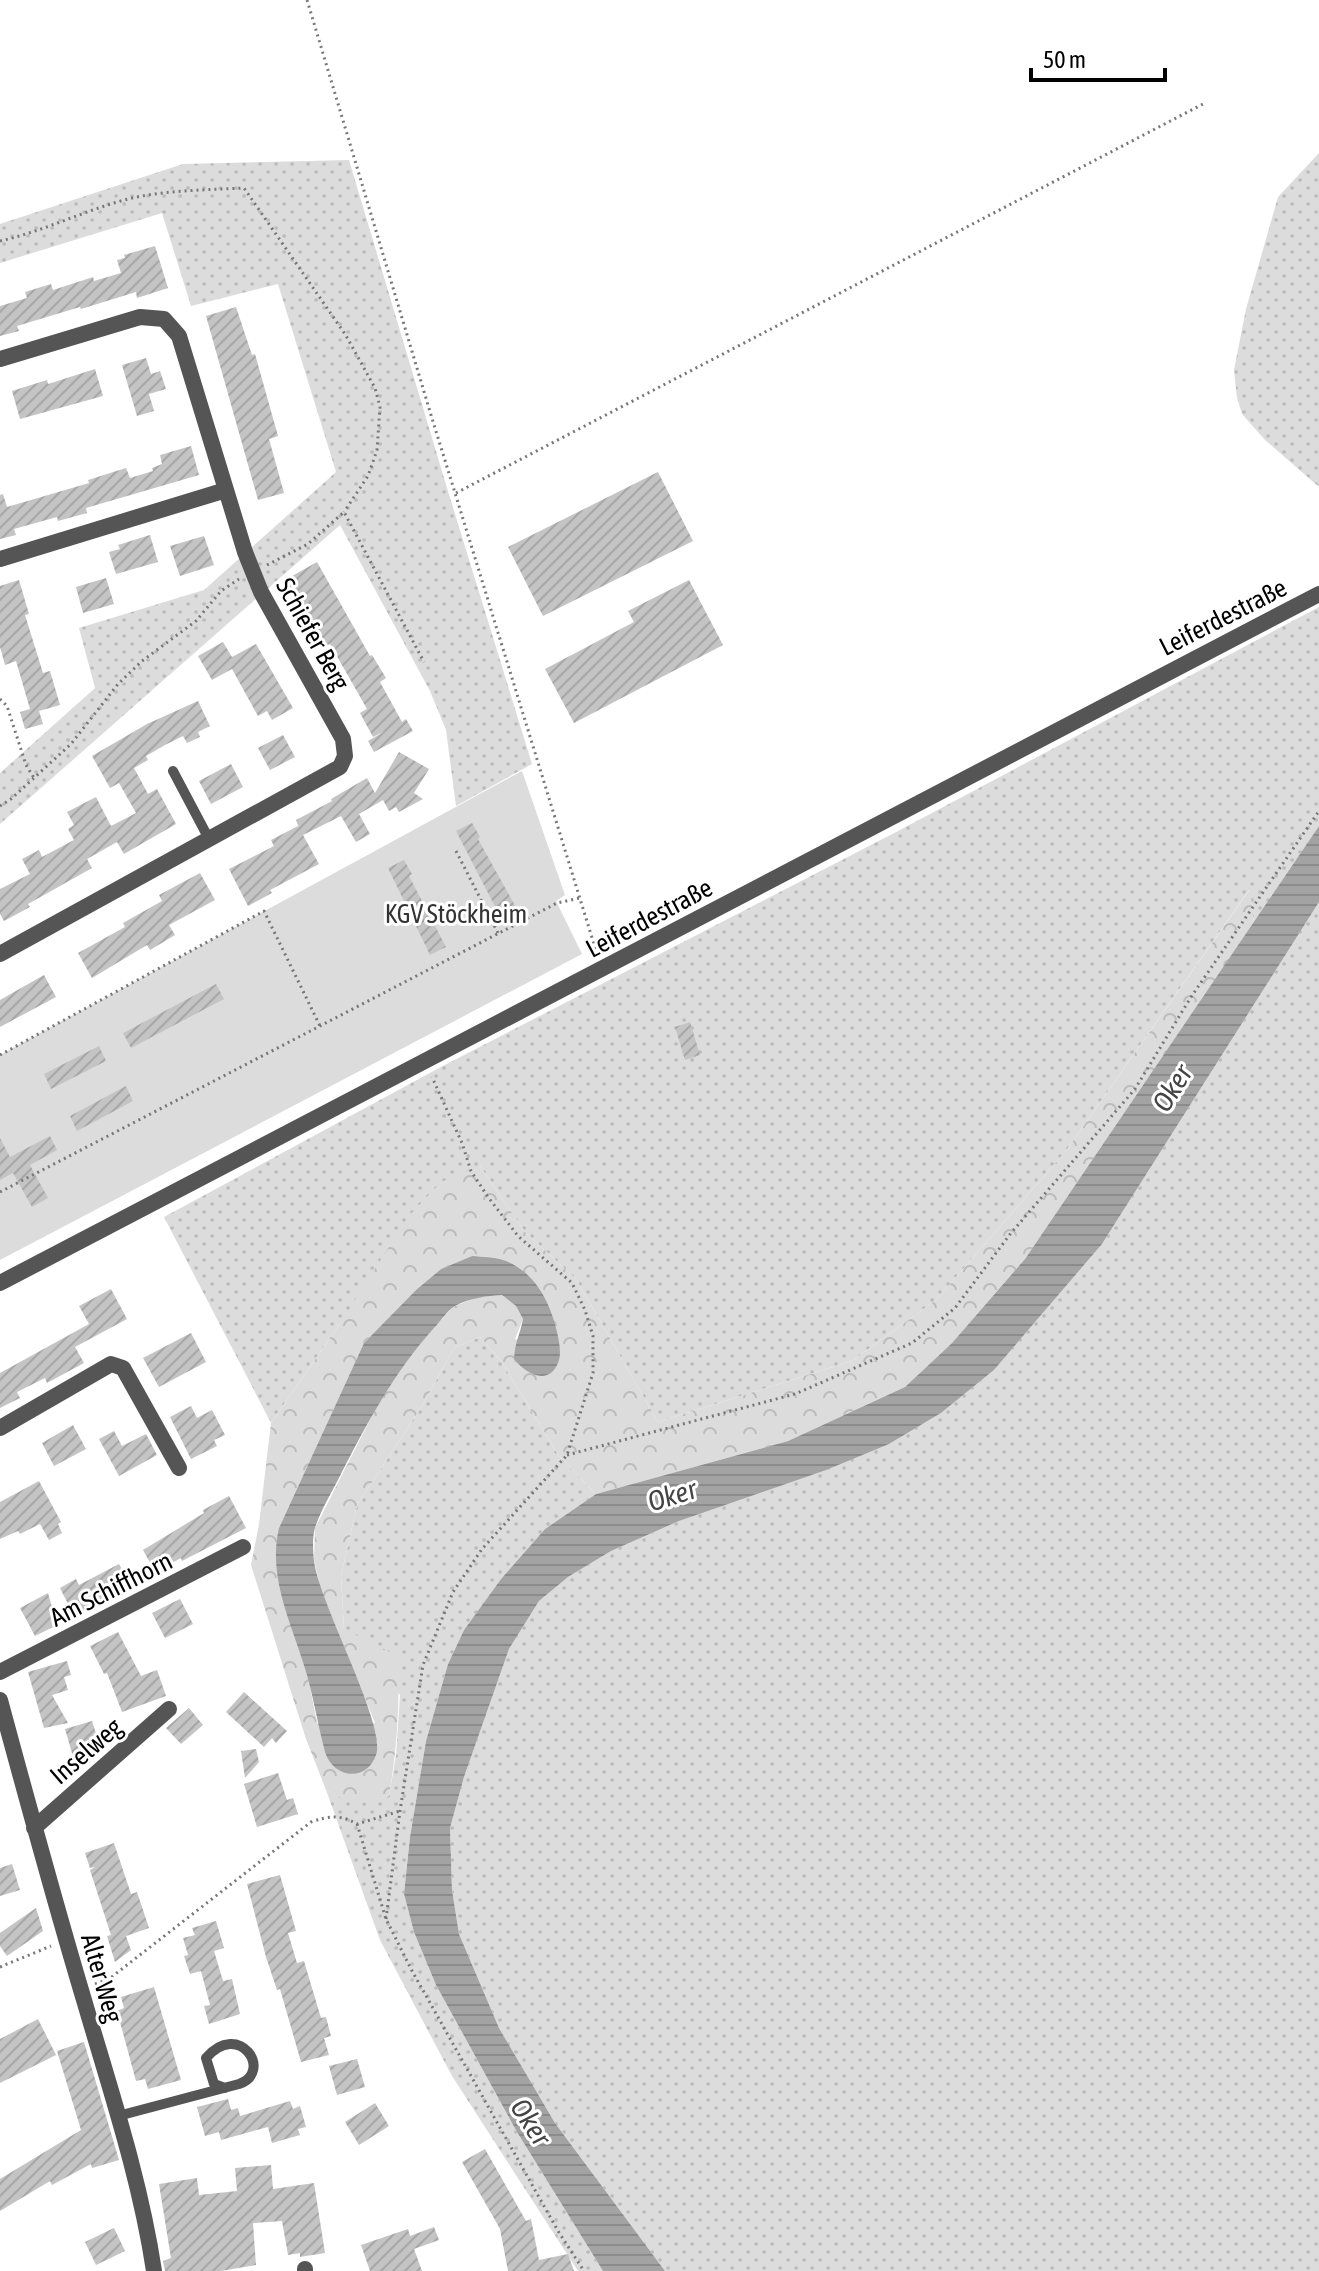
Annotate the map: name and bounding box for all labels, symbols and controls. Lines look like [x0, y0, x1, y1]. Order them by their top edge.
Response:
scale bar [1031, 32, 1165, 82]
text: 50 m [1043, 46, 1086, 73]
street label: Leiferdestraße [1154, 572, 1292, 662]
street label: Schiefer Berg [270, 573, 356, 696]
street label: Leiferdestraße [581, 872, 717, 964]
park label: KGV Stöckheim [385, 899, 527, 929]
water label: Oker [1145, 1057, 1199, 1117]
water label: Oker [644, 1472, 702, 1517]
street label: Am Schiffhorn [45, 1545, 177, 1633]
street label: Inselweg [44, 1711, 129, 1790]
street label: Alter Weg [75, 1930, 129, 2027]
water label: Oker [504, 2093, 559, 2153]

